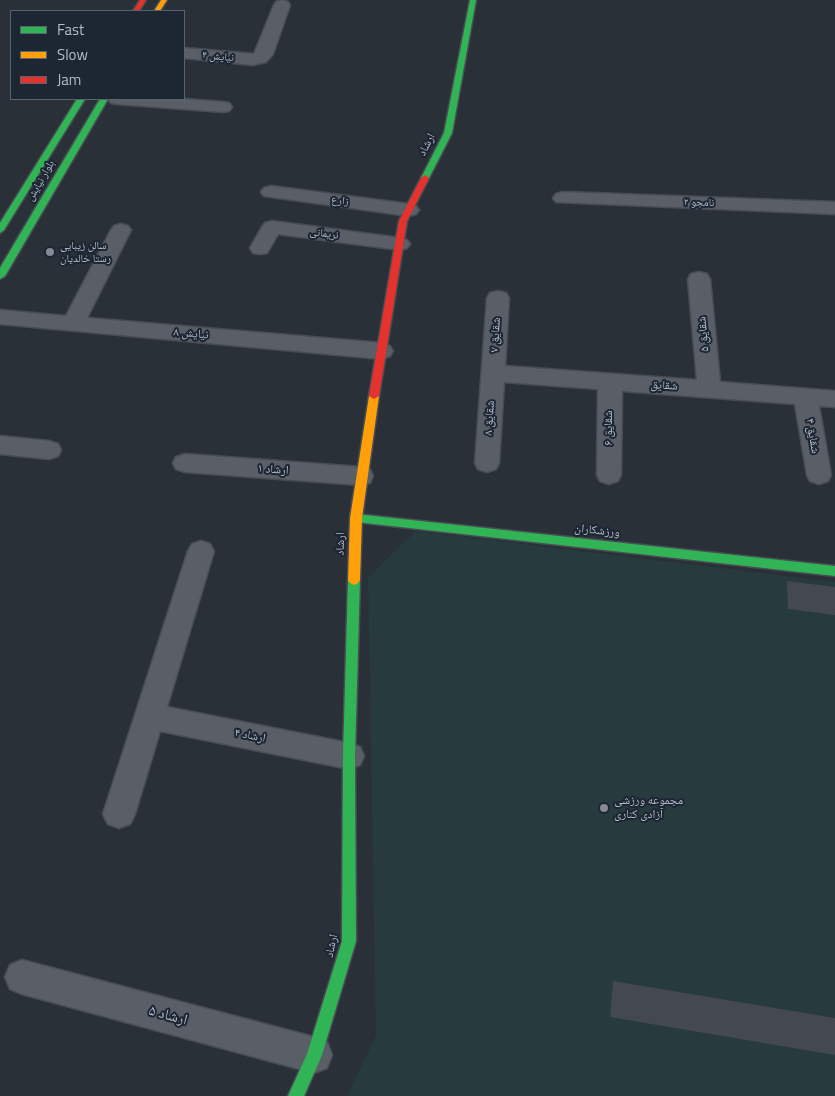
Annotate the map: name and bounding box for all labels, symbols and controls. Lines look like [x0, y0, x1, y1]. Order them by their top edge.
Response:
legend [10, 10, 185, 100]
text: Fast [57, 18, 84, 41]
text: Slow [57, 43, 88, 66]
street label: نیایش ۴ [201, 49, 235, 65]
text: Jam [57, 68, 81, 91]
street label: ارشاد [415, 131, 439, 159]
street label: بلوار نیایش [24, 158, 58, 204]
street label: زارع [330, 193, 350, 209]
street label: نامجو ۲ [683, 196, 715, 210]
street label: نریمانی [309, 225, 339, 243]
place label: سالن زیبایی رستا خالدیان [60, 239, 111, 265]
marker: سالن زیبایی رستا خالدیان [44, 246, 56, 258]
street label: شقایق ۵ [695, 316, 713, 352]
street label: شقایق ۷ [488, 317, 504, 353]
street label: نیایش ۸ [173, 325, 209, 343]
street label: شقایق [650, 378, 678, 394]
street label: شقایق ۸ [482, 400, 498, 436]
street label: شقایق ۶ [602, 410, 616, 446]
street label: شقایق ۴ [802, 417, 822, 455]
street label: ارشاد ۱ [257, 462, 289, 478]
street label: ورزشکاران [573, 521, 621, 541]
street label: ارشاد [333, 532, 349, 556]
street label: ارشاد ۴ [233, 726, 267, 746]
place label: مجموعه ورزشی آزادی کناری [614, 794, 683, 822]
marker: مجموعه ورزشی آزادی کناری [598, 802, 610, 814]
street label: ارشاد [323, 933, 341, 959]
street label: ارشاد ۵ [147, 1002, 189, 1030]

